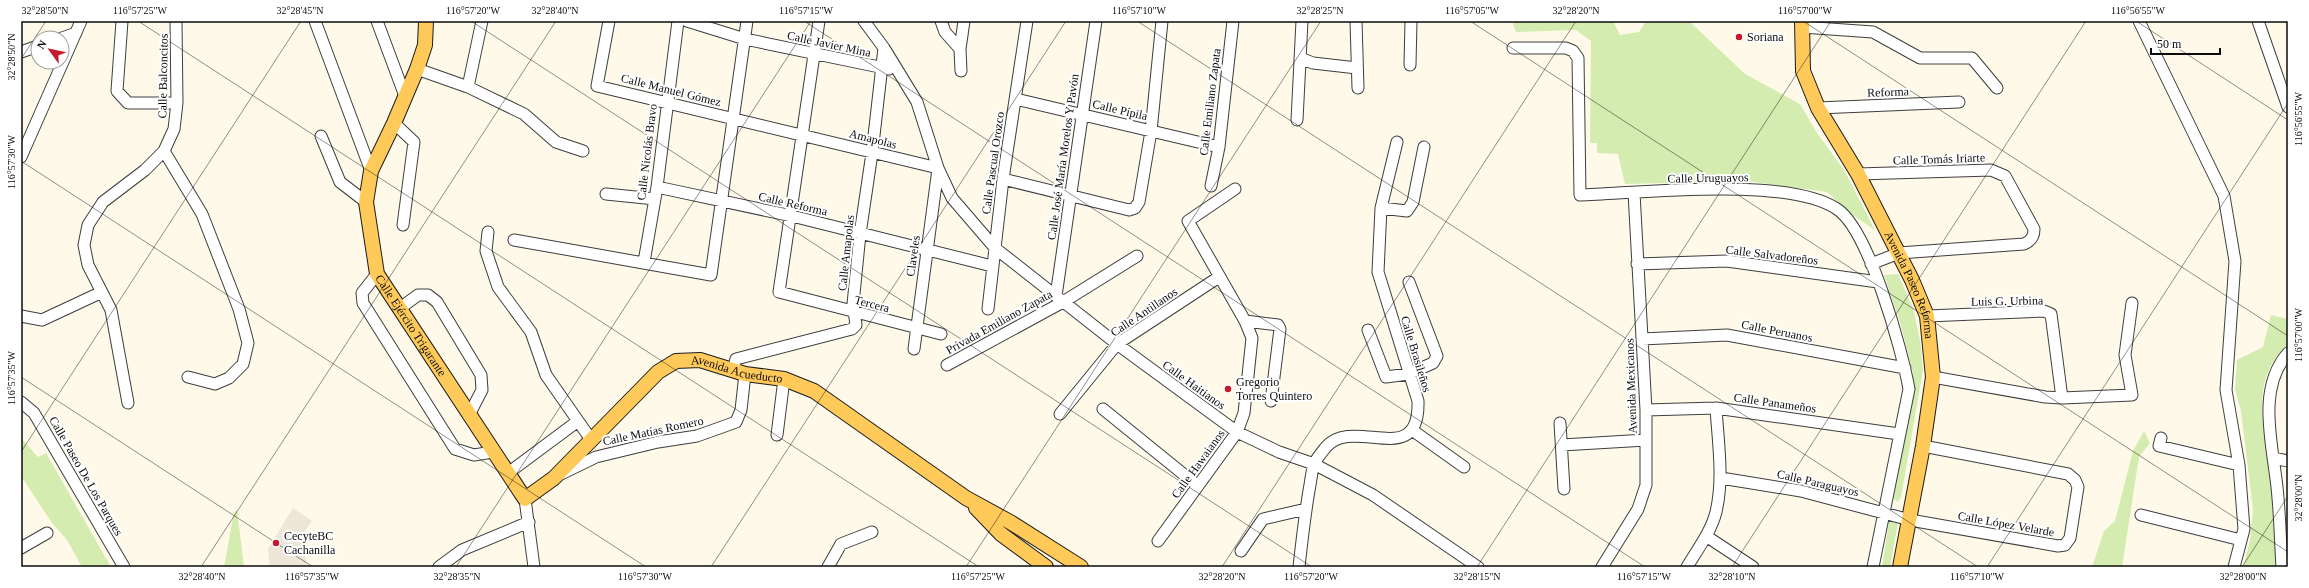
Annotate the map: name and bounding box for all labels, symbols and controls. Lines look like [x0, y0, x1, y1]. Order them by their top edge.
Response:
text: 32°28'50"N [21, 5, 69, 16]
text: 116°57'25"W [113, 5, 168, 16]
text: 32°28'45"N [276, 5, 324, 16]
text: 116°57'20"W [446, 5, 501, 16]
text: 32°28'40"N [531, 5, 579, 16]
text: 116°57'15"W [779, 5, 834, 16]
text: 116°57'10"W [1112, 5, 1167, 16]
text: 32°28'25"N [1296, 5, 1344, 16]
text: 116°57'05"W [1445, 5, 1500, 16]
text: 32°28'20"N [1552, 5, 1600, 16]
text: 116°57'00"W [1778, 5, 1833, 16]
text: 116°56'55"W [2111, 5, 2166, 16]
street label: Calle Javier Mina [786, 28, 873, 60]
north arrow [30, 30, 70, 70]
place label: Soriana [1747, 30, 1784, 44]
scale bar [2151, 30, 2220, 56]
marker: Soriana [1734, 32, 1744, 42]
text: 32°28'50"N [6, 33, 17, 81]
street label: Calle Balconcitos [155, 33, 171, 119]
text: 50 m [2157, 37, 2182, 51]
text: N [34, 38, 49, 51]
street label: Calle Emiliano Zapata [1196, 47, 1224, 156]
street label: Calle Manuel Gómez [620, 71, 722, 109]
street label: Calle José María Morelos Y Pavón [1044, 73, 1082, 241]
street label: Reforma [1867, 84, 1910, 100]
text: 116°56'55"W [2293, 91, 2304, 146]
street label: Calle Pípila [1091, 97, 1150, 123]
street label: Calle Nicolás Bravo [634, 103, 660, 201]
street label: Calle Pascual Orozco [979, 111, 1007, 215]
street label: Amapolas [848, 126, 899, 152]
text: 116°57'30"W [6, 134, 17, 189]
street label: Calle Tomás Iriarte [1893, 150, 1985, 168]
street label: Calle Uruguayos [1667, 170, 1749, 186]
street label: Calle Reforma [757, 189, 829, 219]
street label: Calle Amapolas [835, 214, 857, 292]
street label: Avenida Paseo Reforma [1881, 229, 1936, 340]
street label: Claveles [903, 234, 923, 277]
street label: Calle Salvadoreños [1725, 242, 1819, 268]
street label: Calle Ejército Trigarante [372, 272, 449, 379]
street label: Calle Antillanos [1108, 284, 1180, 340]
street label: Privada Emiliano Zapata [943, 287, 1055, 357]
street label: Tercera [853, 293, 892, 316]
street label: Luis G. Urbina [1971, 293, 2044, 309]
text: 116°57'00"W [2293, 307, 2304, 362]
street label: Calle Brasileños [1398, 314, 1434, 394]
street label: Calle Peruanos [1740, 317, 1814, 345]
street label: Avenida Mexicanos [1622, 338, 1640, 434]
text: 116°57'35"W [6, 350, 17, 405]
street label: Avenida Acueducto [690, 353, 783, 386]
street label: Calle Haitianos [1160, 357, 1228, 413]
place label: Gregorio Torres Quintero [1236, 375, 1312, 403]
marker: Gregorio Torres Quintero [1223, 384, 1233, 394]
street label: Calle Panameños [1733, 390, 1817, 416]
street label: Calle Matías Romero [601, 413, 705, 449]
street label: Calle Paseo De Los Parques [46, 414, 126, 538]
street label: Calle Hawaianos [1168, 427, 1228, 501]
street label: Calle Paraguayos [1776, 467, 1861, 499]
text: 32°28'00"N [2293, 474, 2304, 522]
street label: Calle López Velarde [1957, 509, 2055, 539]
place label: CecyteBC Cachanilla [284, 529, 336, 557]
marker: CecyteBC Cachanilla [271, 538, 281, 548]
text: 32°28'40"N [178, 571, 226, 582]
text: 116°57'35"W [285, 571, 340, 582]
text: 32°28'35"N [433, 571, 481, 582]
text: 116°57'30"W [618, 571, 673, 582]
text: 116°57'25"W [951, 571, 1006, 582]
text: 32°28'20"N [1198, 571, 1246, 582]
text: 116°57'20"W [1284, 571, 1339, 582]
text: 32°28'15"N [1453, 571, 1501, 582]
text: 116°57'15"W [1617, 571, 1672, 582]
text: 32°28'10"N [1708, 571, 1756, 582]
text: 116°57'10"W [1950, 571, 2005, 582]
text: 32°28'00"N [2219, 571, 2267, 582]

